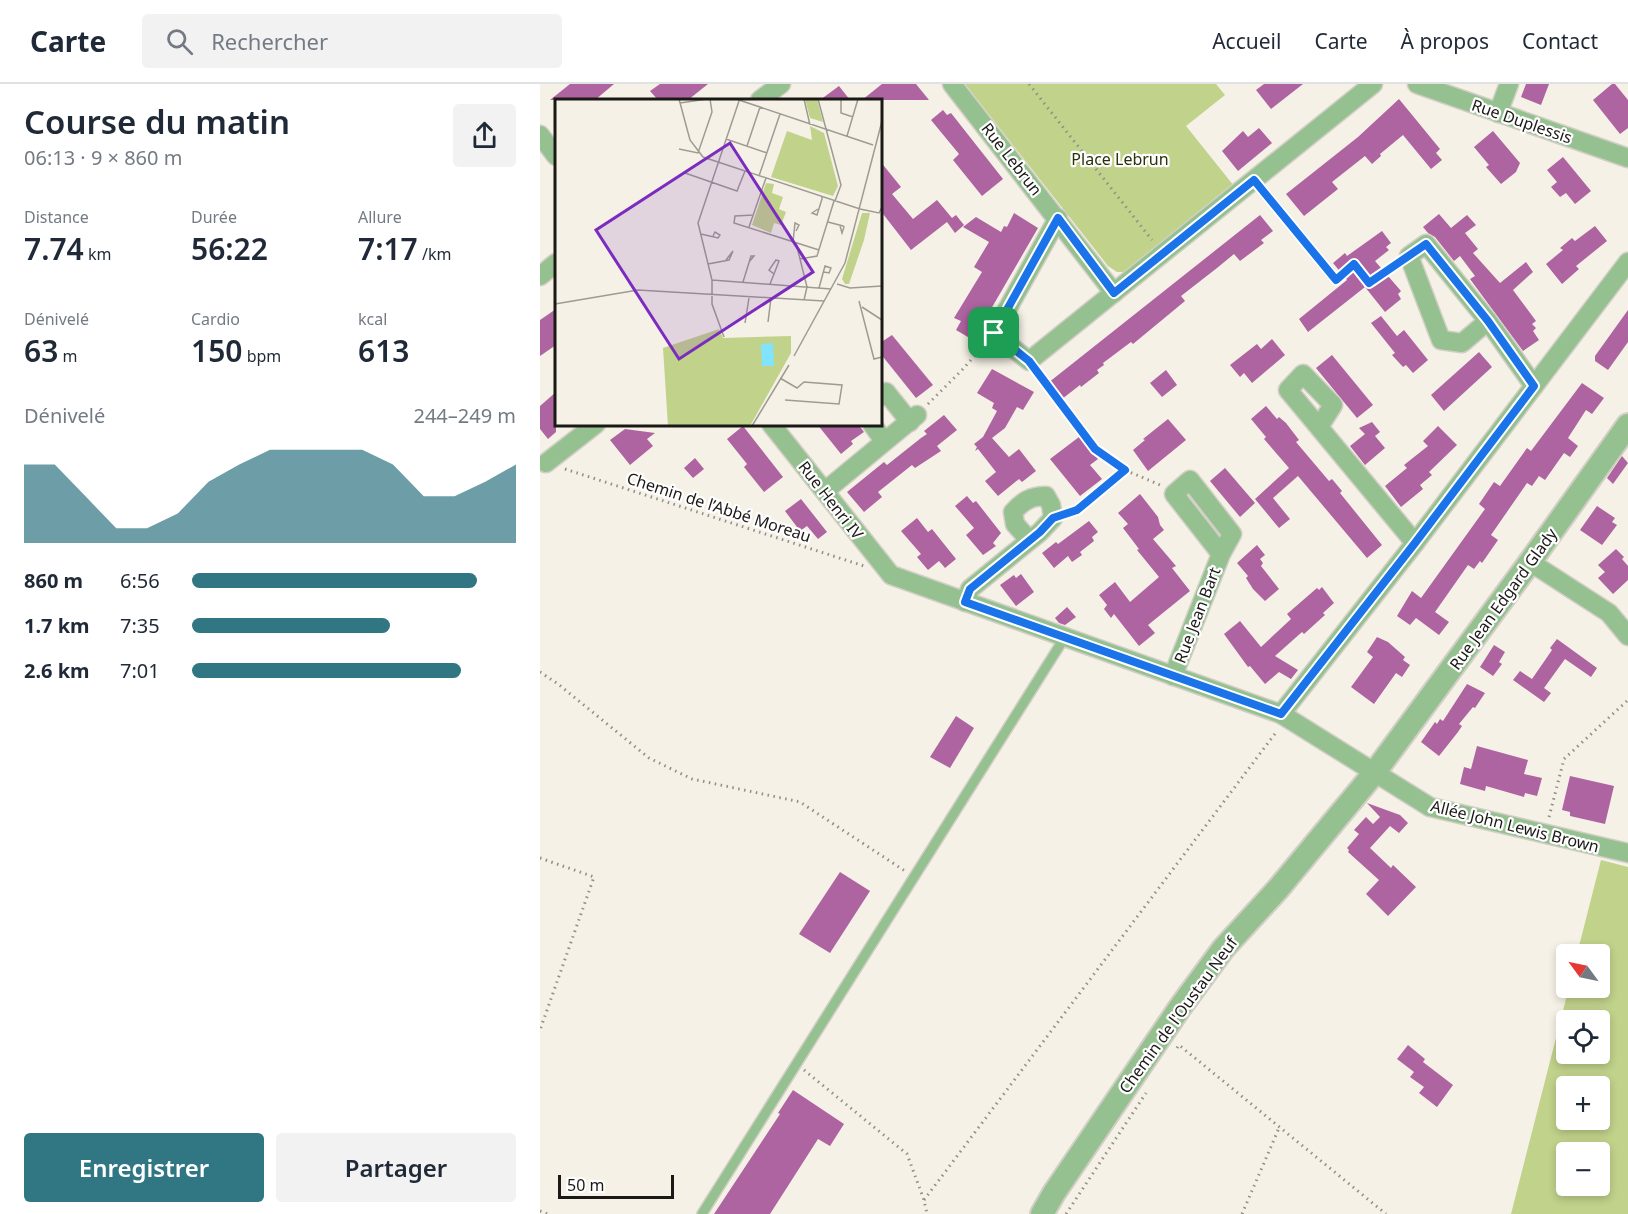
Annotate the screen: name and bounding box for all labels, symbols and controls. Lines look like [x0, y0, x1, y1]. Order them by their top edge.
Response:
search box [142, 14, 562, 68]
text: Carte [30, 22, 106, 60]
icon: search [163, 25, 196, 58]
text: Rechercher [211, 26, 328, 56]
text: Accueil [1212, 27, 1281, 55]
text: Carte [1314, 27, 1368, 55]
text: À propos [1401, 27, 1489, 55]
text: Contact [1522, 27, 1598, 55]
street label: Rue Duplessis [1469, 94, 1575, 148]
text: Course du matin [24, 99, 290, 144]
inset map [555, 99, 882, 426]
button: share [453, 104, 516, 167]
street label: Rue Lebrun [977, 118, 1047, 200]
text: 06:13 · 9 × 860 m [24, 144, 182, 171]
park label: Place Lebrun [1071, 148, 1169, 170]
text: Distance [24, 206, 89, 228]
text: Durée [191, 206, 237, 228]
text: Allure [358, 206, 402, 228]
text: 7.74 [24, 228, 84, 269]
text: 56:22 [191, 228, 268, 269]
text: 7:17 [358, 228, 418, 269]
text: km [84, 243, 111, 265]
text: /km [418, 243, 451, 265]
pin [968, 307, 1019, 358]
text: Dénivelé [24, 308, 89, 330]
text: Cardio [191, 308, 240, 330]
text: kcal [358, 308, 387, 330]
icon: arrive [977, 316, 1010, 349]
text: 63 [24, 330, 58, 371]
text: 150 [191, 330, 242, 371]
text: 613 [358, 330, 409, 371]
text: m [58, 345, 77, 367]
text: bpm [242, 345, 281, 367]
text: Dénivelé [24, 402, 105, 429]
text: 244–249 m [413, 402, 516, 429]
street label: Rue Henri IV [793, 456, 869, 544]
street label: Chemin de l’Abbé Moreau [624, 467, 814, 547]
street label: Rue Jean Edgard Glady [1444, 523, 1562, 674]
street label: Rue Jean Bart [1169, 564, 1225, 666]
text: 860 m [24, 567, 83, 594]
text: 6:56 [120, 567, 160, 594]
text: 1.7 km [24, 612, 90, 639]
text: 7:35 [120, 612, 160, 639]
text: 2.6 km [24, 657, 90, 684]
text: 7:01 [120, 657, 160, 684]
street label: Allée John Lewis Brown [1428, 794, 1602, 858]
street label: Chemin de l'Oustau Neuf [1114, 931, 1243, 1098]
north arrow [1556, 944, 1610, 998]
map controls [1556, 944, 1610, 1196]
button: locate [1556, 1010, 1610, 1064]
button: + [1556, 1076, 1610, 1130]
button: Enregistrer [24, 1133, 264, 1202]
button: Partager [276, 1133, 516, 1202]
button: − [1556, 1142, 1610, 1196]
scale bar [558, 1172, 674, 1200]
text: 50 m [567, 1174, 604, 1196]

